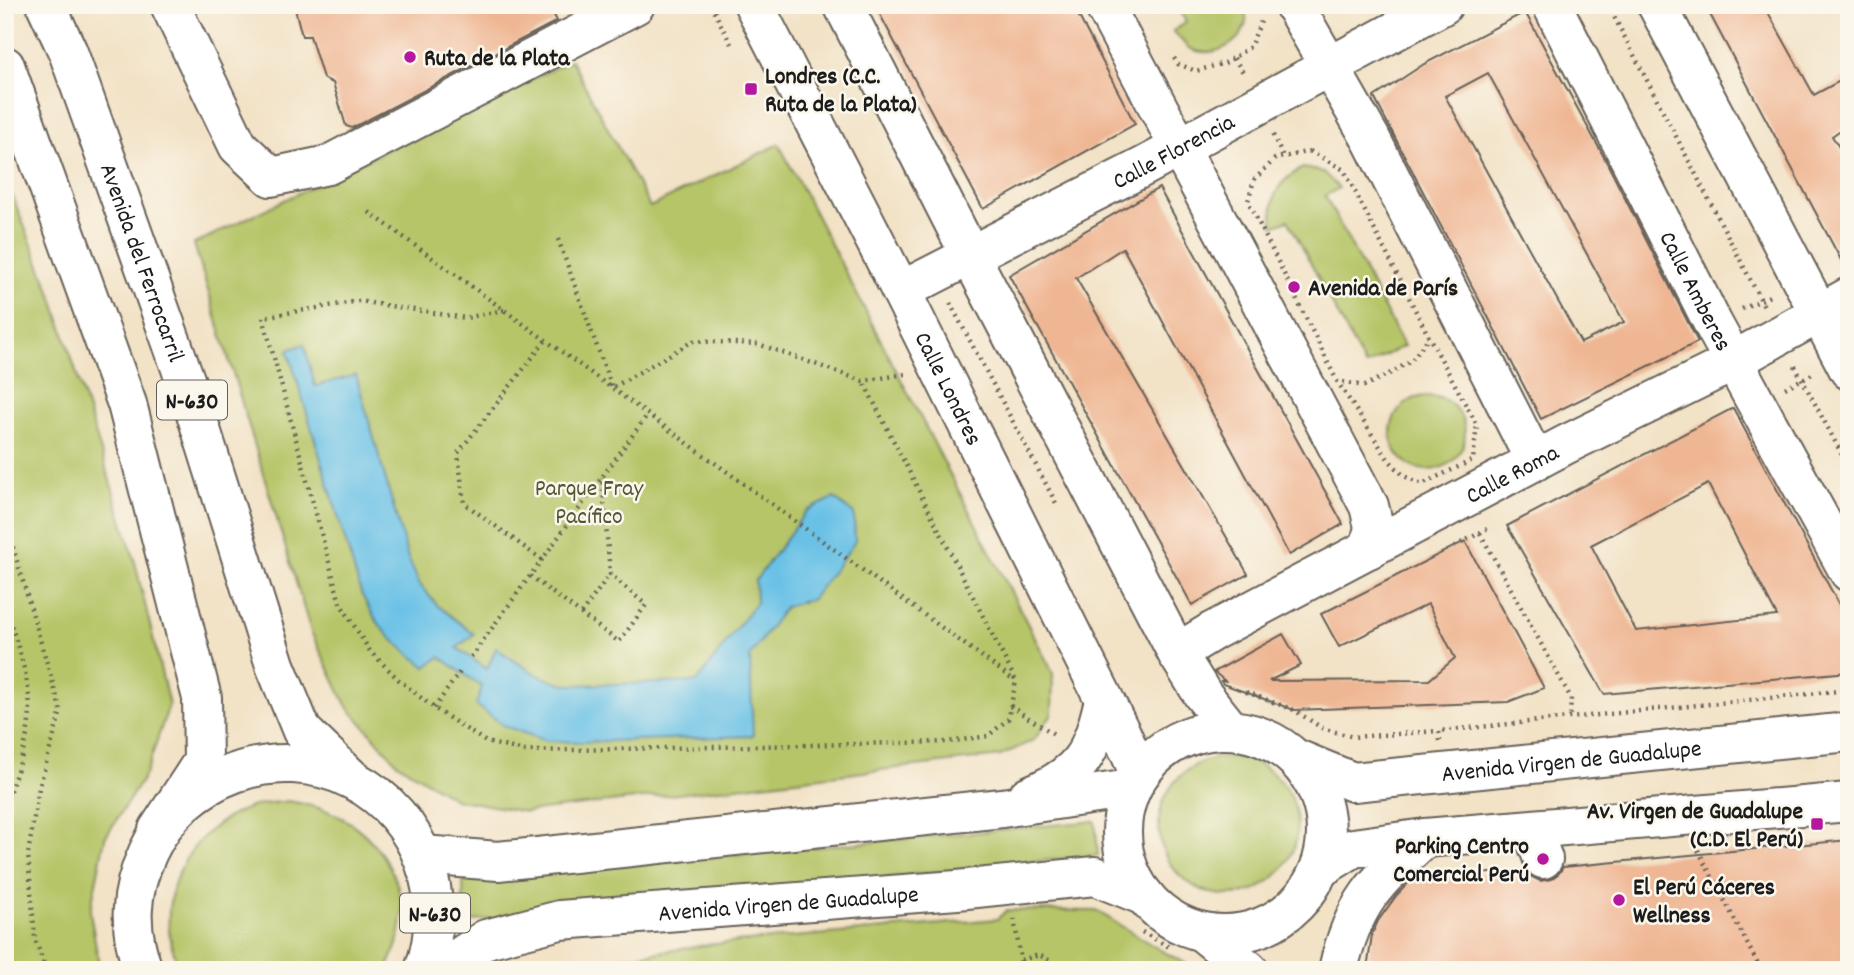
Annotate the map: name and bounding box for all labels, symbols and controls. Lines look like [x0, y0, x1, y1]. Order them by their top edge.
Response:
place label: Ruta de la Plata [424, 43, 570, 77]
marker: Ruta de la Plata [402, 49, 418, 65]
place label: Londres (C.C. Ruta de la Plata) [765, 61, 917, 123]
marker: Londres (C.C. Ruta de la Plata) [743, 81, 759, 97]
street label: Calle Florencia [1107, 106, 1242, 200]
street label: Avenida del Ferrocarril [89, 159, 191, 367]
street label: Calle Amberes [1649, 226, 1739, 358]
place label: Avenida de París [1308, 273, 1458, 307]
marker: Avenida de París [1286, 279, 1302, 295]
street label: Calle Londres [904, 327, 989, 452]
road number: N-630 [157, 380, 227, 420]
street label: Calle Roma [1461, 437, 1566, 514]
park label: Parque Fray Pacífico [535, 473, 645, 535]
street label: Avenida Virgen de Guadalupe [1440, 733, 1703, 793]
place label: Av. Virgen de Guadalupe (C.D. El Perú) [1587, 796, 1803, 858]
marker: Av. Virgen de Guadalupe (C.D. El Perú) [1809, 816, 1825, 832]
place label: Parking Centro Comercial Perú [1393, 831, 1529, 893]
marker: Parking Centro Comercial Perú [1535, 851, 1551, 867]
place label: El Perú Cáceres Wellness [1633, 872, 1775, 934]
street label: Avenida Virgen de Guadalupe [657, 879, 920, 933]
marker: El Perú Cáceres Wellness [1611, 892, 1627, 908]
road number: N-630 [400, 893, 470, 932]

